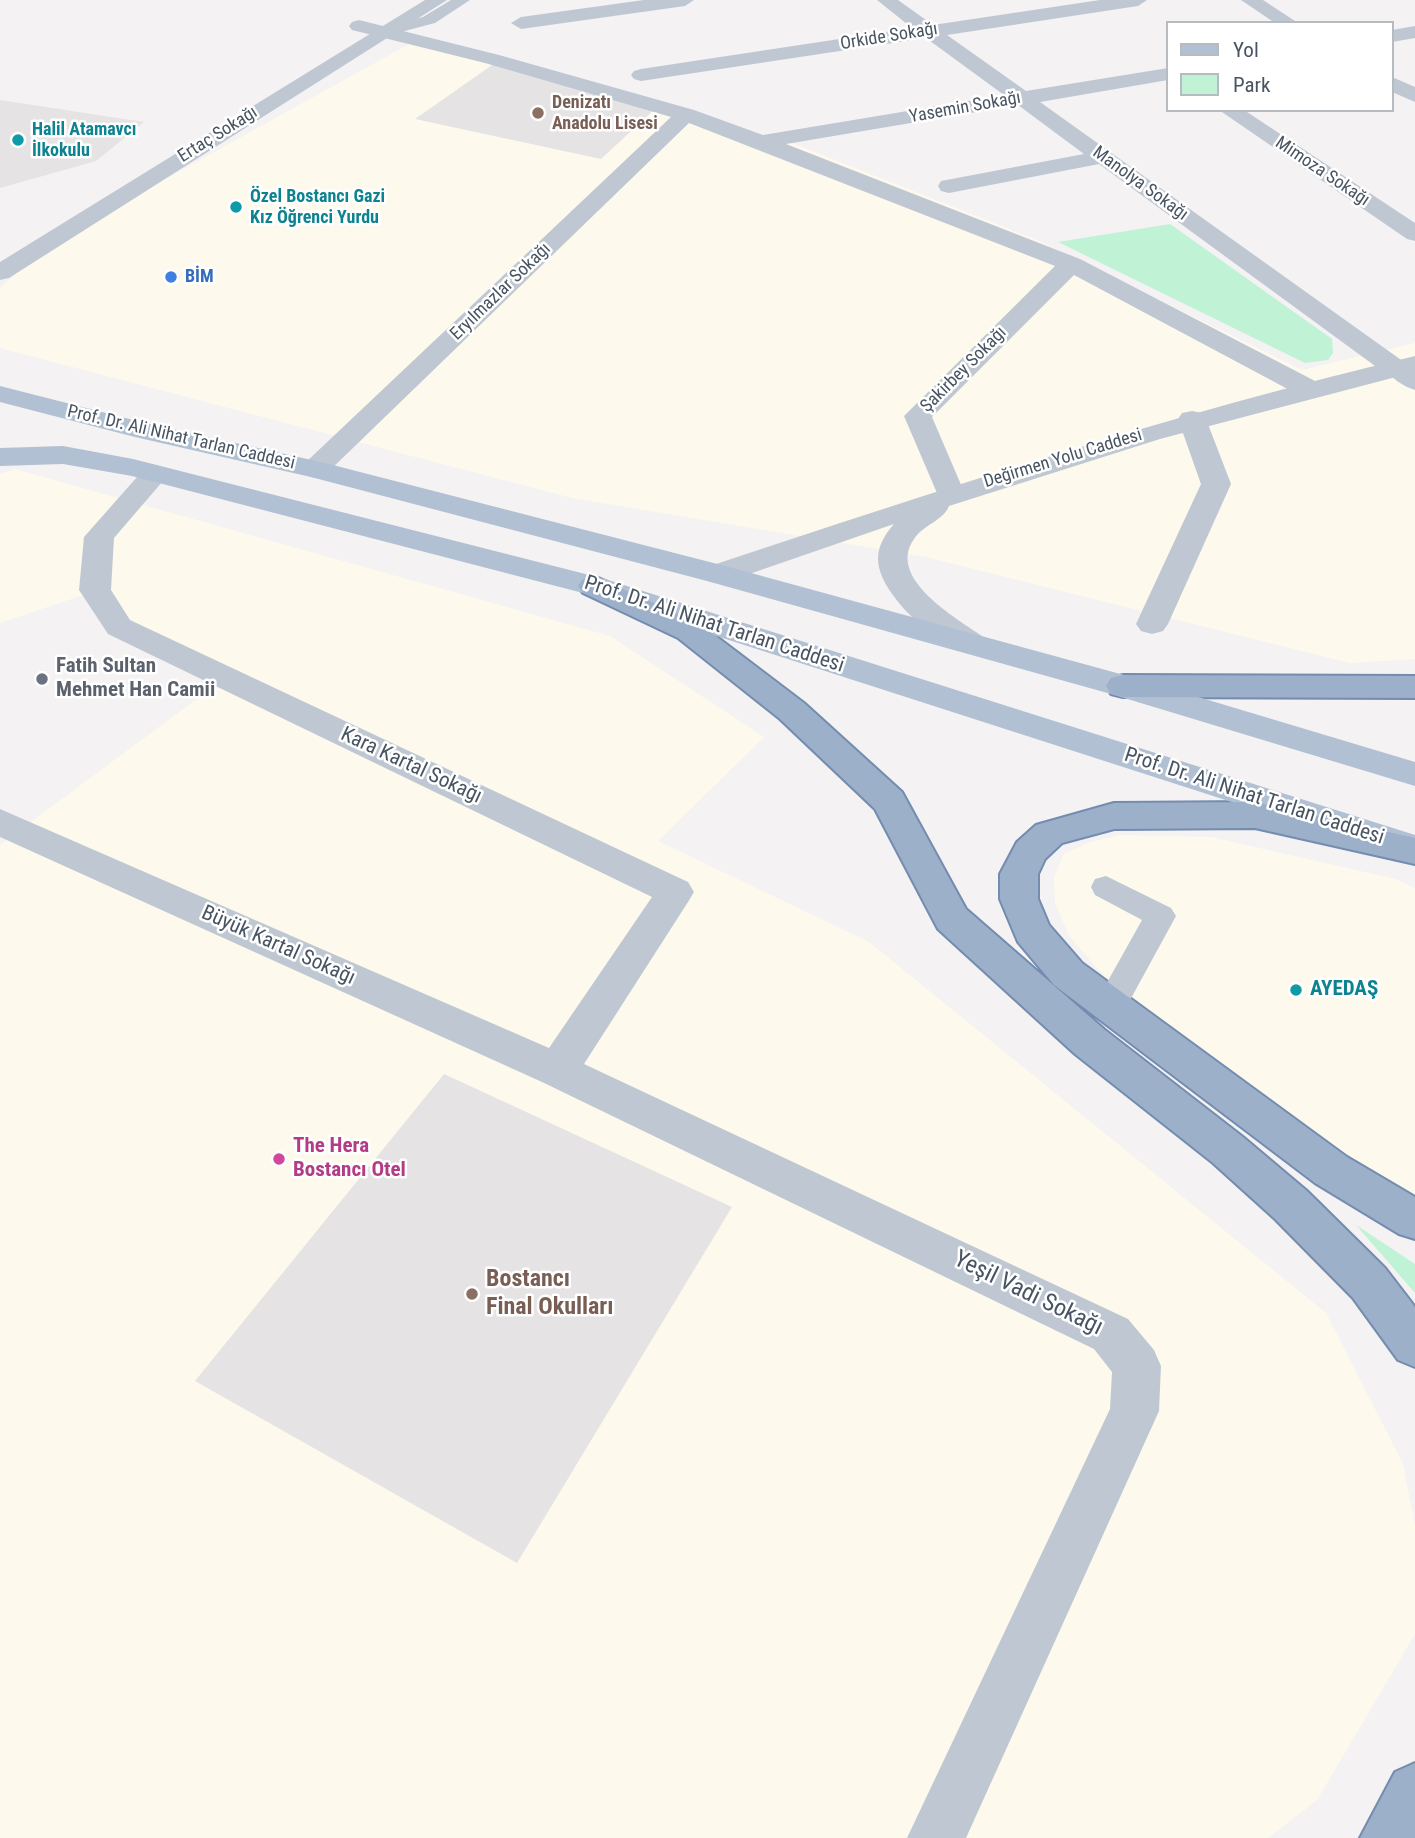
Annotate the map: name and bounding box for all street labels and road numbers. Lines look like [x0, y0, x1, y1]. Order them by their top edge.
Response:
street label: Orkide Sokağı [839, 19, 939, 55]
street label: Yasemin Sokağı [908, 88, 1022, 128]
street label: Ertaç Sokağı [174, 102, 262, 168]
street label: Mimoza Sokağı [1271, 133, 1373, 211]
street label: Manolya Sokağı [1088, 142, 1192, 226]
street label: Eryılmazlar Sokağı [446, 239, 556, 345]
street label: Şakirbey Sokağı [917, 323, 1011, 417]
street label: Prof. Dr. Ali Nihat Tarlan Caddesi [65, 401, 297, 475]
street label: Değirmen Yolu Caddesi [981, 425, 1145, 493]
street label: Prof. Dr. Ali Nihat Tarlan Caddesi [581, 571, 847, 679]
street label: Kara Kartal Sokağı [336, 722, 486, 810]
street label: Prof. Dr. Ali Nihat Tarlan Caddesi [1121, 743, 1387, 851]
street label: Büyük Kartal Sokağı [197, 901, 359, 991]
street label: Yeşil Vadi Sokağı [949, 1246, 1107, 1342]

